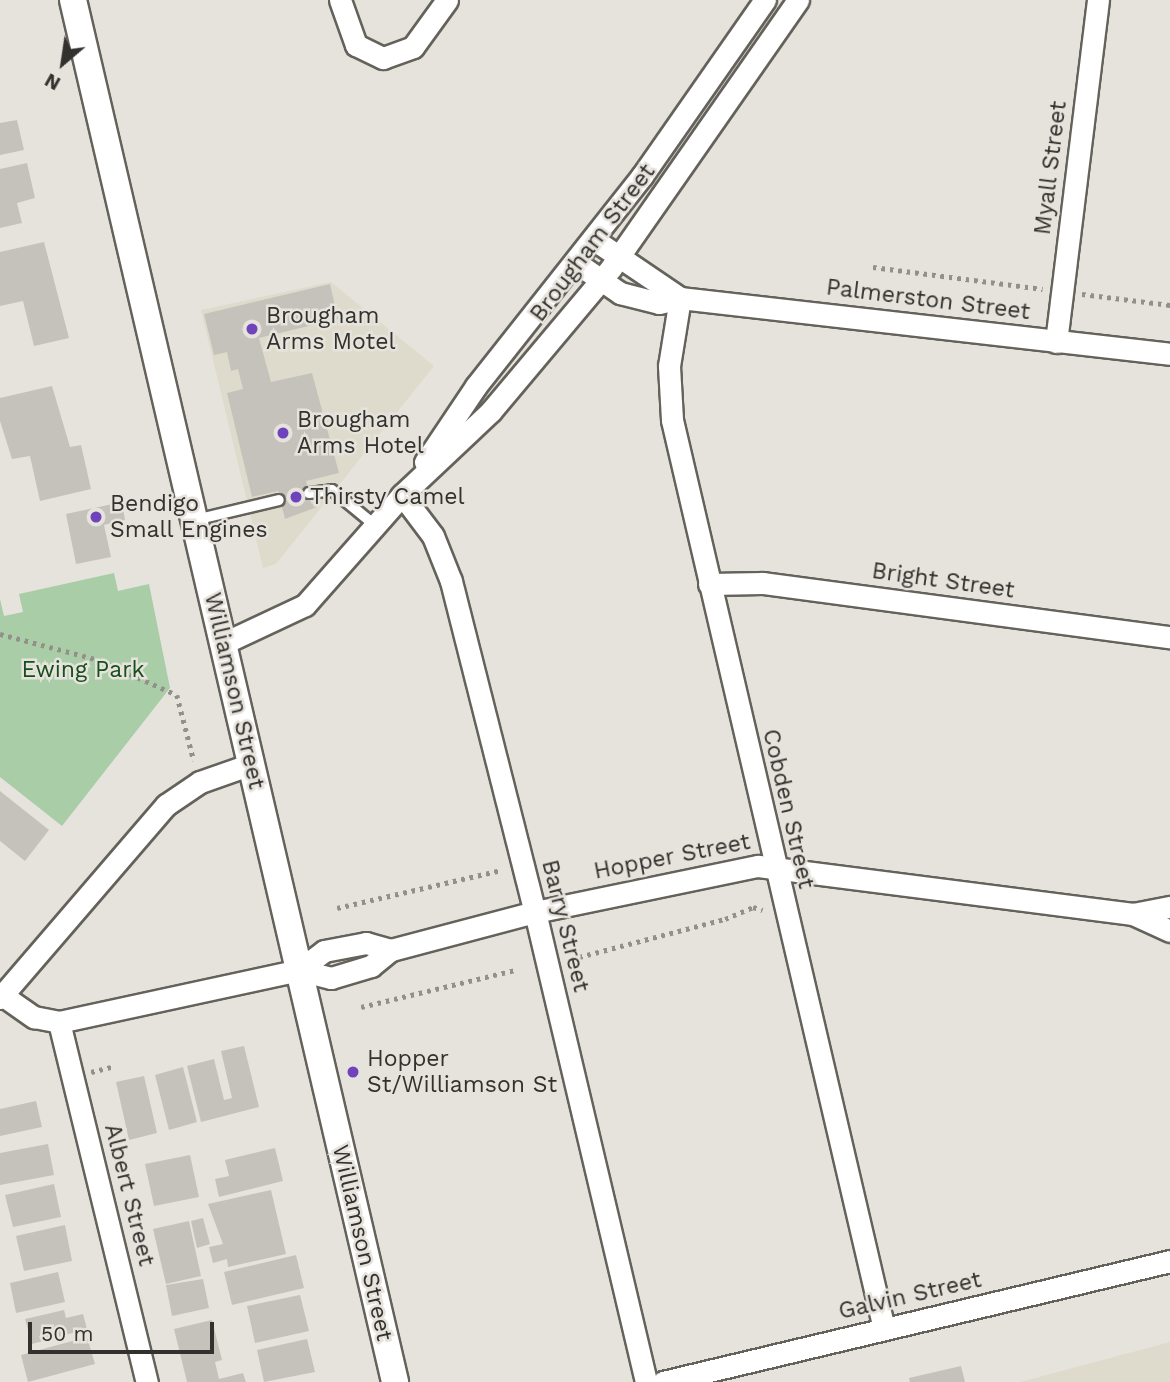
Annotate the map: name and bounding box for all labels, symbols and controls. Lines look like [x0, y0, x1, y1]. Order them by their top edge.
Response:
north arrow [28, 28, 98, 98]
text: N [41, 68, 64, 95]
street label: Myall Street [1029, 99, 1073, 237]
street label: Brougham Street [525, 159, 661, 327]
street label: Palmerston Street [825, 274, 1031, 326]
place label: Brougham Arms Motel [266, 302, 395, 356]
marker: Brougham Arms Motel [244, 321, 260, 337]
place label: Brougham Arms Hotel [297, 406, 424, 460]
marker: Brougham Arms Hotel [275, 425, 291, 441]
place label: Thirsty Camel [310, 483, 465, 511]
marker: Thirsty Camel [288, 489, 304, 505]
place label: Bendigo Small Engines [110, 490, 268, 544]
marker: Bendigo Small Engines [88, 509, 104, 525]
street label: Bright Street [870, 557, 1016, 605]
street label: Williamson Street [198, 590, 270, 792]
park label: Ewing Park [21, 656, 145, 684]
street label: Cobden Street [756, 726, 820, 892]
street label: Hopper Street [591, 828, 753, 886]
street label: Barry Street [535, 857, 595, 995]
place label: Hopper St/Williamson St [367, 1045, 557, 1099]
marker: Hopper St/Williamson St [345, 1064, 361, 1080]
street label: Albert Street [98, 1121, 160, 1269]
street label: Williamson Street [326, 1142, 398, 1344]
street label: Galvin Street [836, 1266, 984, 1326]
scale bar [32, 1308, 217, 1352]
text: 50 m [41, 1321, 93, 1346]

